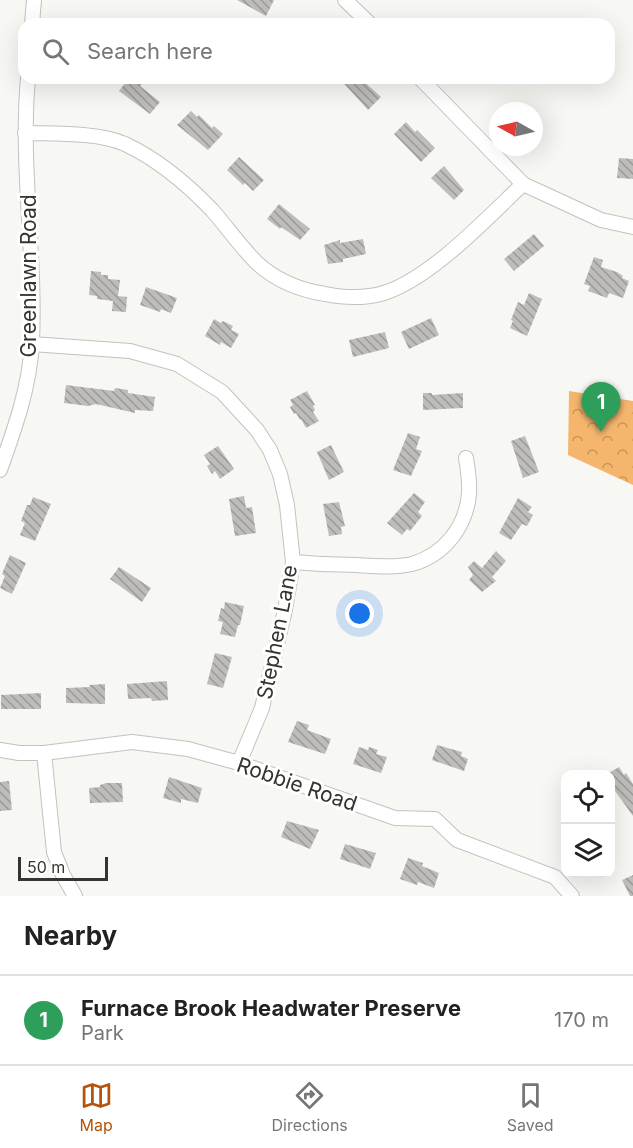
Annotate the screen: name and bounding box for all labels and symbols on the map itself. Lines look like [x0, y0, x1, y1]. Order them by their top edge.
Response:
north arrow [489, 102, 543, 156]
street label: Greenlawn Road [16, 194, 41, 358]
pin: 1 [582, 382, 620, 432]
street label: Stephen Lane [252, 563, 302, 701]
your location [345, 599, 374, 628]
street label: Robbie Road [234, 752, 360, 816]
scale bar [18, 854, 108, 882]

